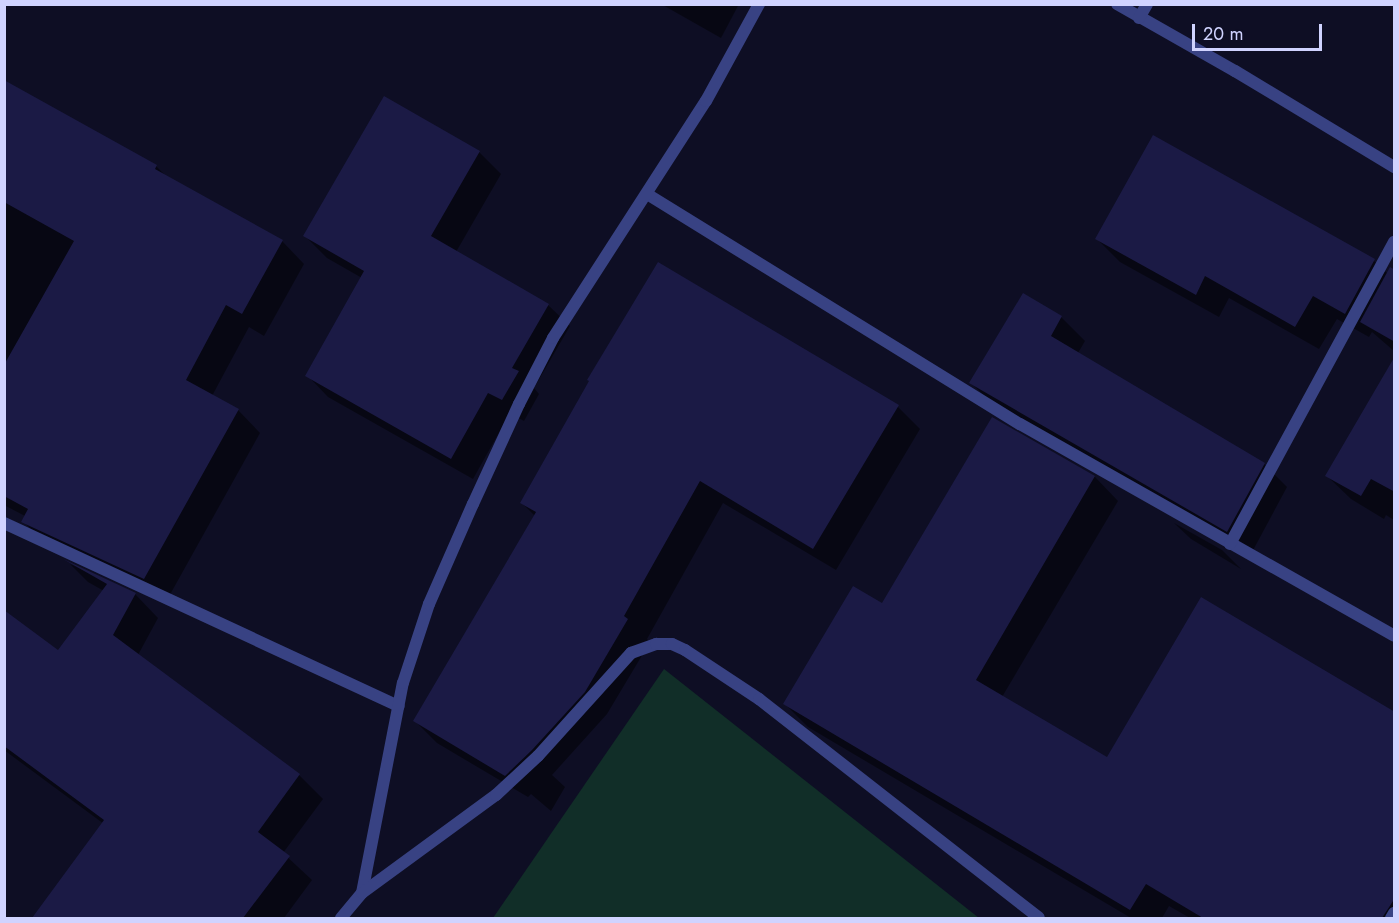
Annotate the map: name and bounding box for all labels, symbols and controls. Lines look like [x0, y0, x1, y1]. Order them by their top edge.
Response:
scale bar [1195, 12, 1326, 50]
text: 20 m [1203, 21, 1243, 47]

